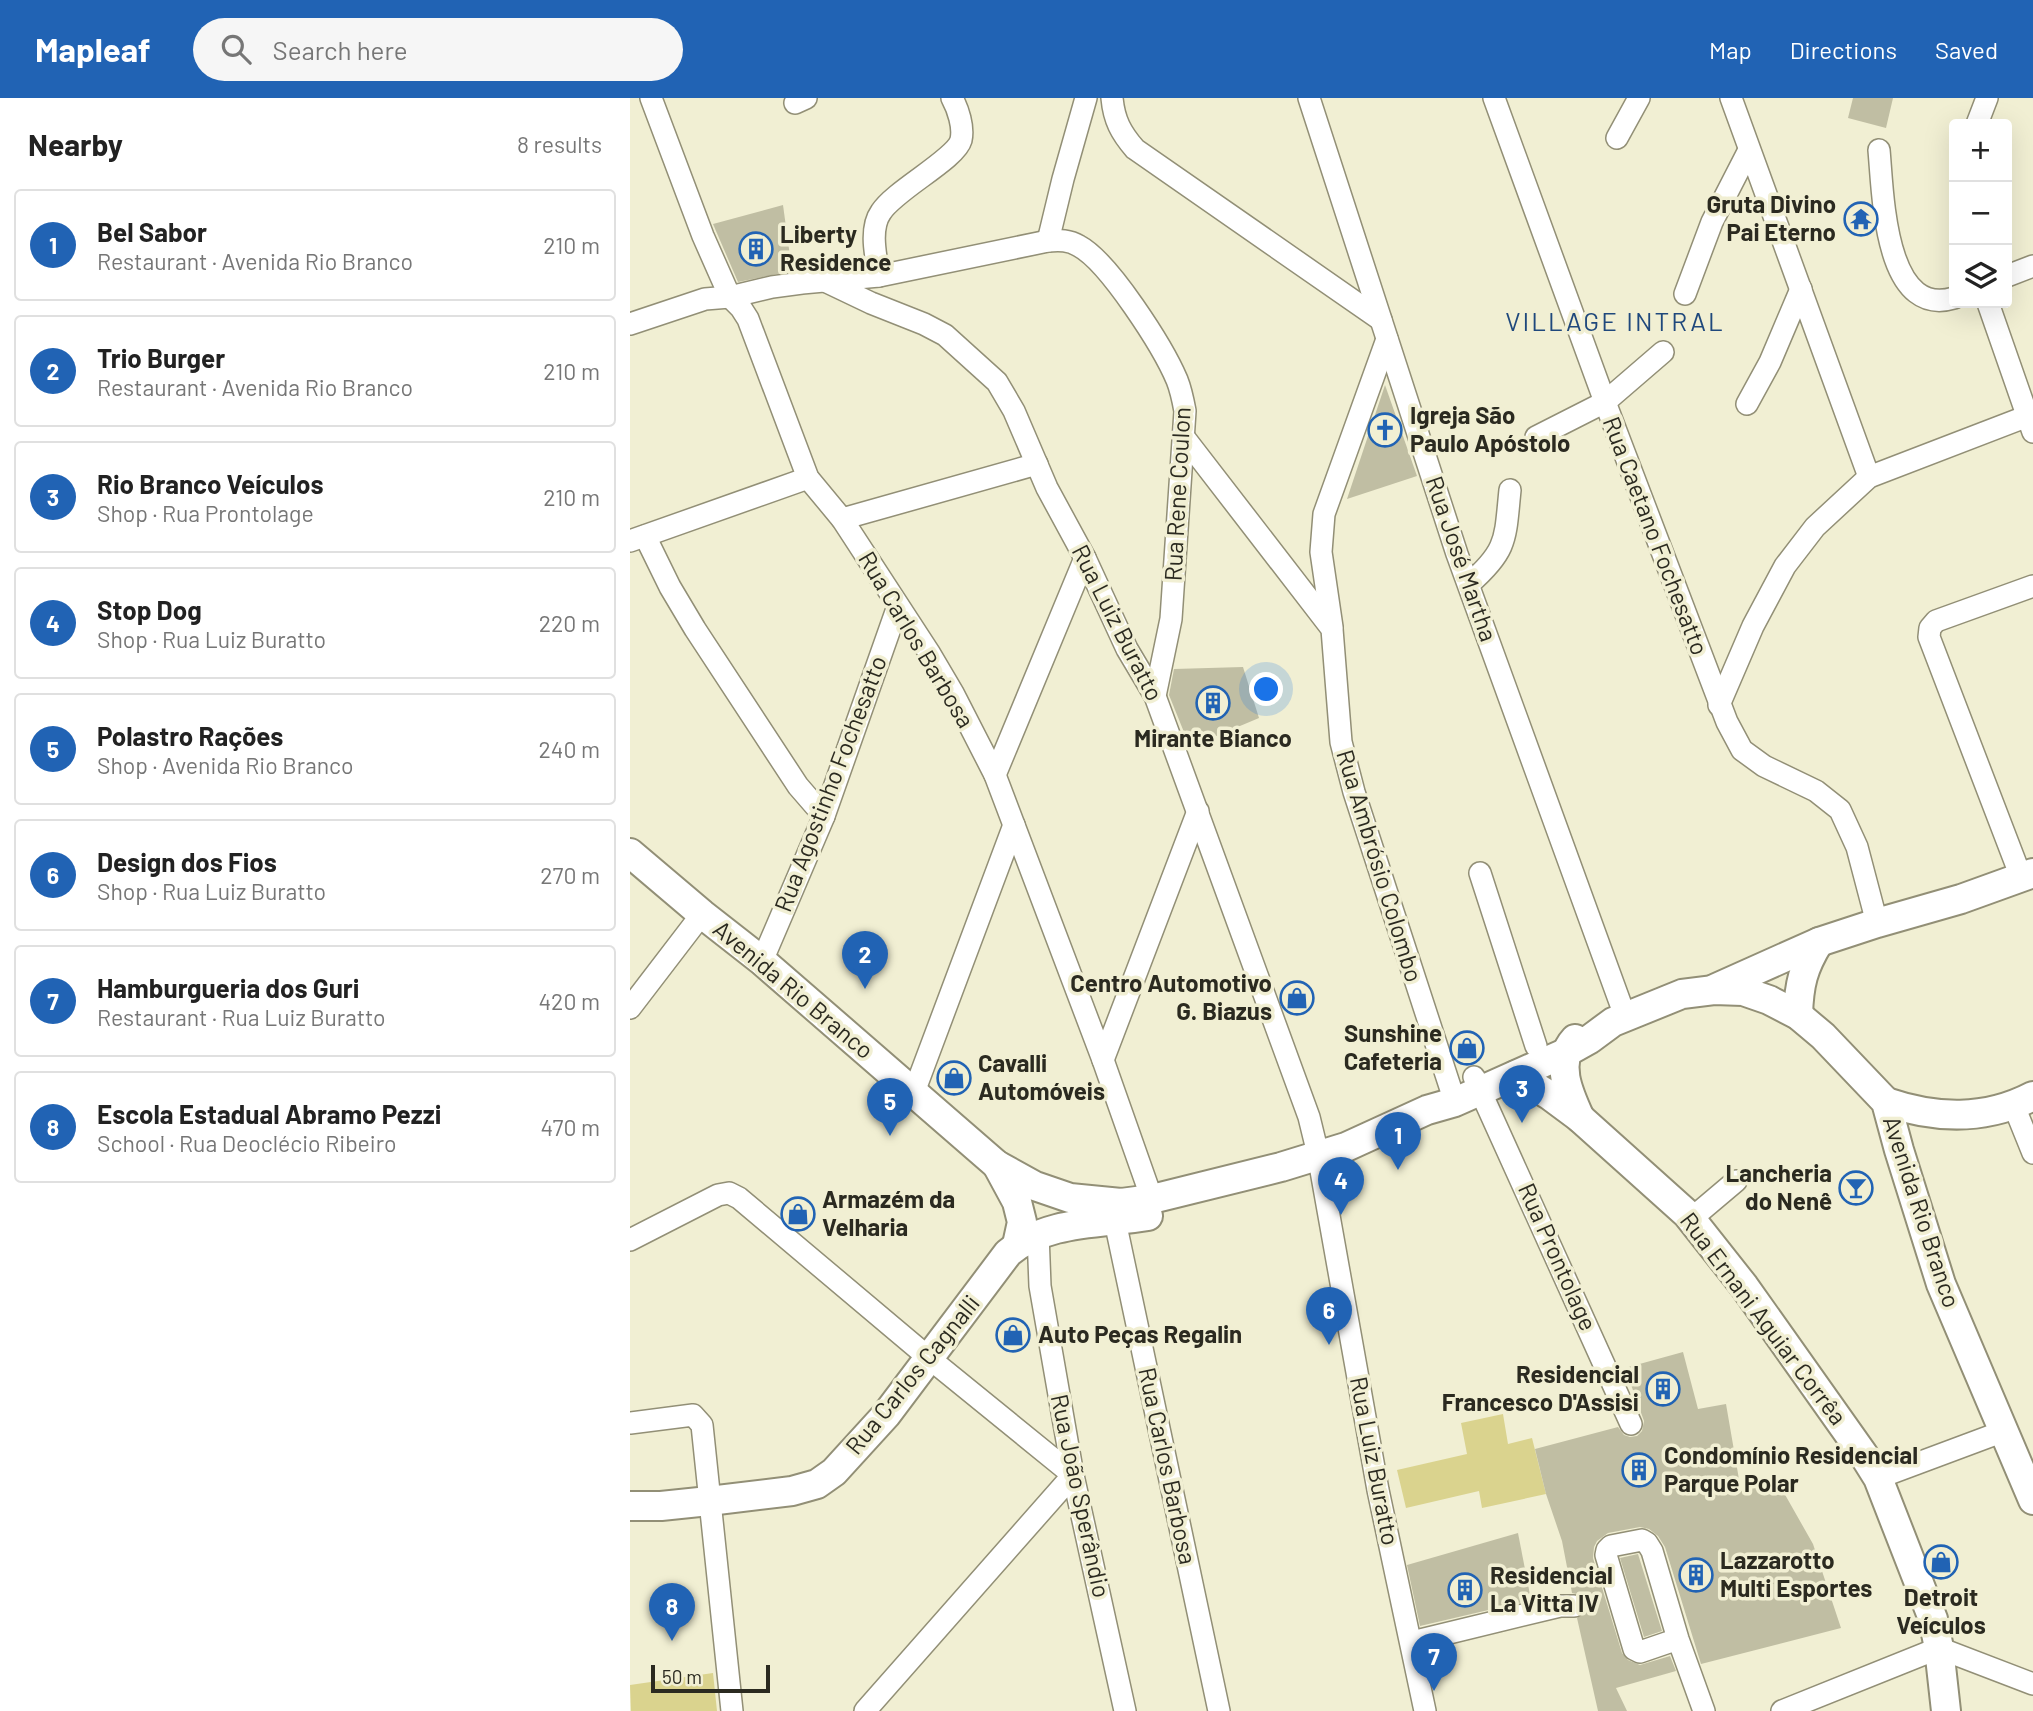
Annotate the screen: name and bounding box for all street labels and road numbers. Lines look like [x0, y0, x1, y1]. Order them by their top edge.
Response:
street label: Rua Rene Coulon [1157, 406, 1196, 582]
street label: Rua Caetano Fochesatto [1598, 412, 1715, 659]
street label: Rua José Martha [1421, 472, 1504, 645]
street label: Rua Luiz Buratto [1067, 539, 1170, 705]
street label: Rua Carlos Barbosa [853, 546, 981, 733]
street label: Rua Agostinho Fochesatto [767, 651, 892, 916]
street label: Rua Ambrósio Colombo [1331, 746, 1430, 985]
street label: Avenida Rio Branco [708, 914, 880, 1064]
street label: Avenida Rio Branco [1878, 1112, 1967, 1311]
street label: Rua Prontolage [1513, 1178, 1604, 1335]
street label: Rua Ernani Aguiar Corrêa [1675, 1206, 1854, 1430]
street label: Rua Carlos Cagnalli [839, 1288, 985, 1460]
street label: Rua Carlos Barbosa [1133, 1365, 1204, 1567]
street label: Rua Luiz Buratto [1345, 1374, 1406, 1548]
street label: Rua João Sperândio [1046, 1391, 1117, 1600]

